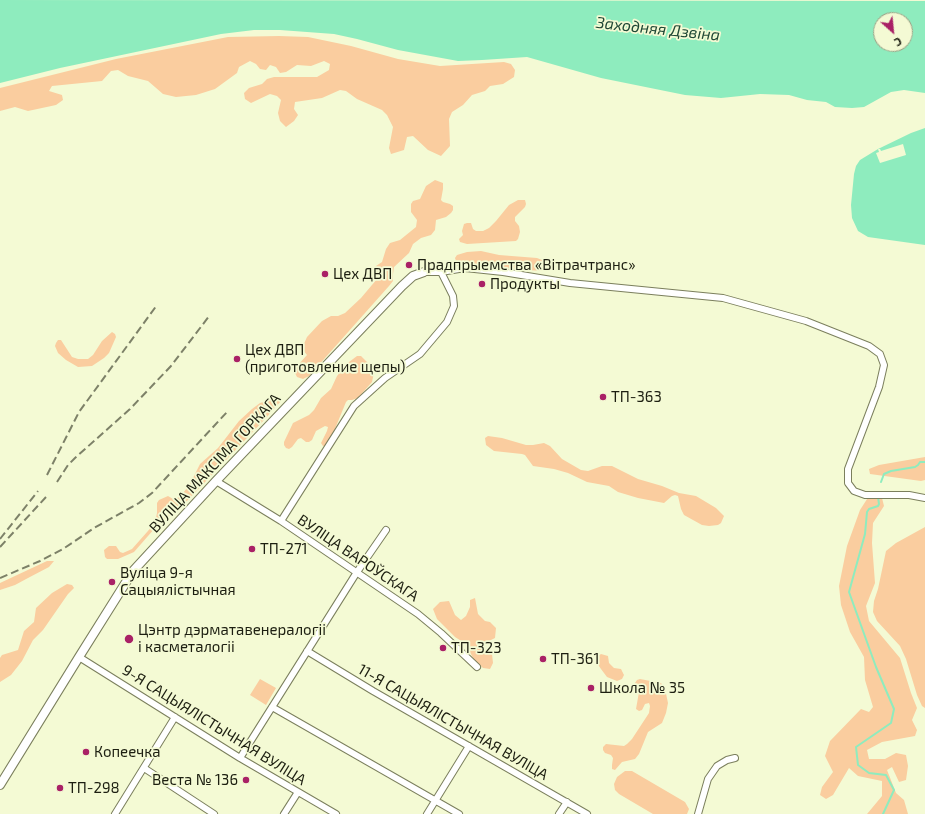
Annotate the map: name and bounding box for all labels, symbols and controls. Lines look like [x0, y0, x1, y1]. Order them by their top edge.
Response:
north arrow [873, 12, 913, 52]
water label: Заходняя Дзвіна [595, 13, 721, 45]
text: С [892, 35, 904, 50]
place label: Прадпрыемства «Вітрачтранс» [417, 256, 635, 274]
marker: Прадпрыемства «Вітрачтранс» [404, 260, 414, 270]
place label: Цех ДВП [333, 265, 392, 283]
marker: Цех ДВП [320, 269, 330, 279]
place label: Продукты [490, 275, 560, 293]
marker: Продукты [477, 279, 487, 289]
place label: Цех ДВП (приготовление щепы) [245, 341, 405, 376]
marker: Цех ДВП (приготовление щепы) [232, 354, 242, 364]
place label: ТП-363 [611, 388, 662, 406]
street label: ВУЛІЦА МАКСІМА ГОРКАГА [146, 390, 284, 536]
marker: ТП-363 [598, 392, 608, 402]
street label: ВУЛІЦА ВАРОЎСКАГА [294, 511, 422, 605]
place label: ТП-271 [260, 540, 308, 558]
marker: ТП-271 [247, 544, 257, 554]
place label: Вуліца 9-я Сацыялістычная [120, 564, 236, 599]
marker: Вуліца 9-я Сацыялістычная [107, 577, 117, 587]
place label: Цэнтр дэрматавенералогіі і касметалогіі [138, 621, 326, 656]
marker: Цэнтр дэрматавенералогіі і касметалогіі [123, 633, 135, 645]
place label: ТП-323 [451, 639, 502, 657]
marker: ТП-323 [438, 643, 448, 653]
place label: ТП-361 [551, 650, 599, 668]
marker: ТП-361 [538, 654, 548, 664]
street label: 11-Я САЦЫЯЛІСТЫЧНАЯ ВУЛІЦА [355, 660, 551, 784]
street label: 9-Я САЦЫЯЛІСТЫЧНАЯ ВУЛІЦА [119, 661, 309, 789]
place label: Школа № 35 [599, 679, 685, 697]
marker: Школа № 35 [586, 683, 596, 693]
place label: Копеечка [94, 743, 161, 761]
marker: Копеечка [81, 747, 91, 757]
place label: Веста № 136 [152, 771, 238, 789]
marker: Веста № 136 [241, 775, 251, 785]
place label: ТП-298 [68, 779, 120, 797]
marker: ТП-298 [55, 783, 65, 793]

